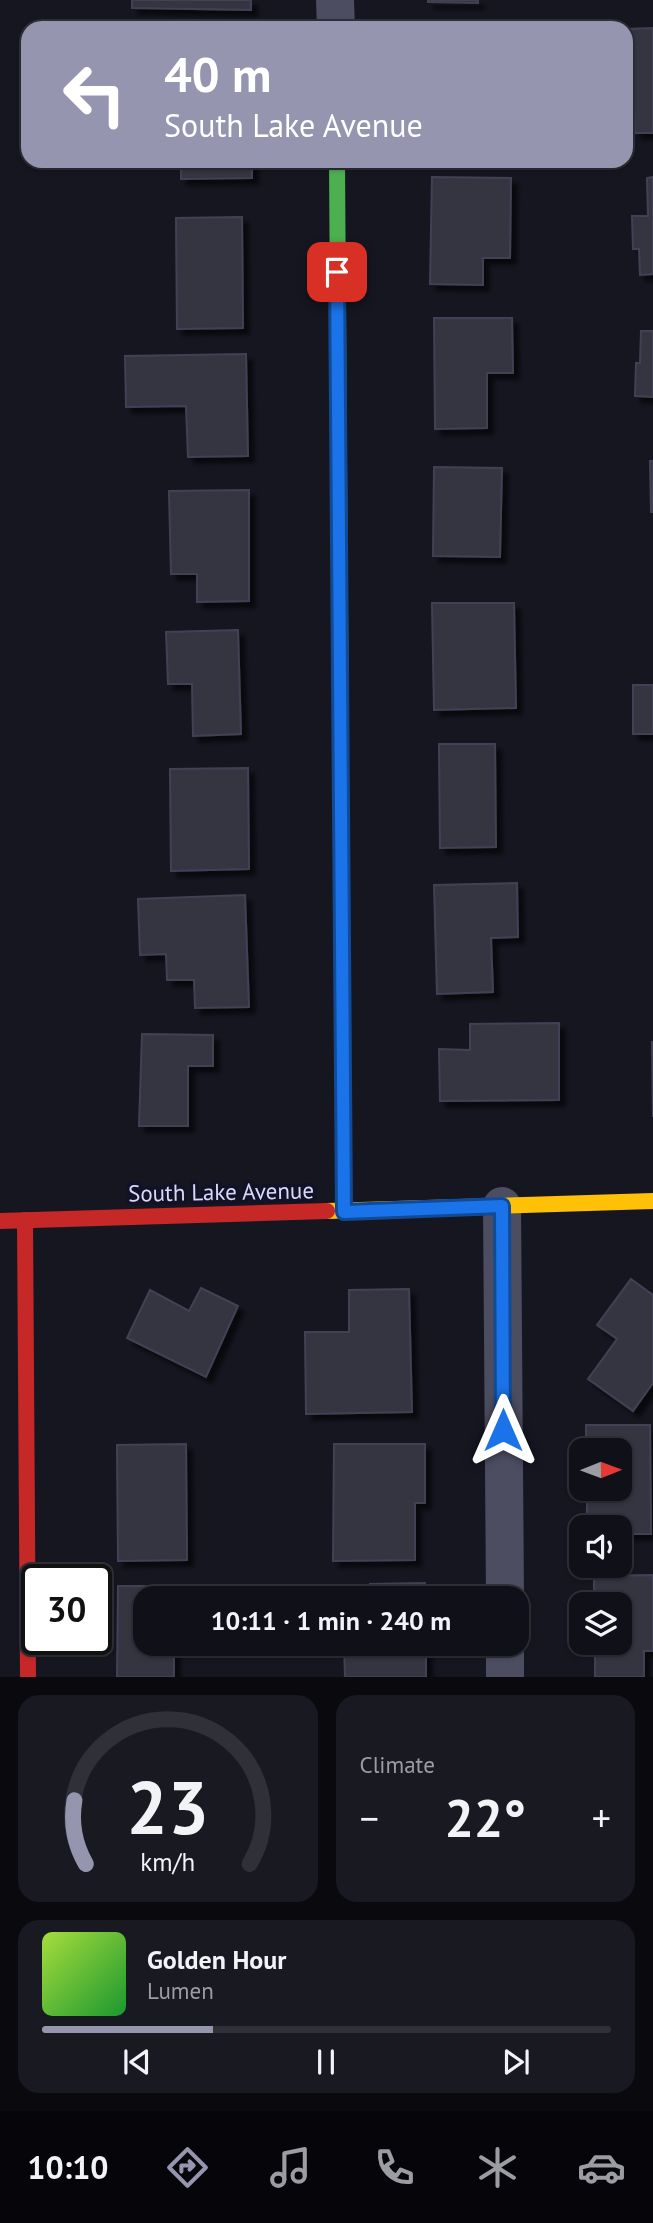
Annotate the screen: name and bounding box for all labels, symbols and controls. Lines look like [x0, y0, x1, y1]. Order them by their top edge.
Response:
text: 40 m [164, 42, 271, 106]
icon: left [49, 49, 140, 140]
text: South Lake Avenue [164, 104, 423, 146]
pin [307, 242, 367, 302]
icon: arrive [318, 253, 356, 291]
street label: South Lake Avenue [128, 1175, 314, 1208]
position arrow [466, 1393, 540, 1467]
north arrow [569, 1438, 632, 1502]
map controls [569, 1438, 632, 1655]
button: sound [569, 1515, 632, 1578]
speed limit sign: 30 [21, 1564, 112, 1655]
button: layers [569, 1592, 632, 1655]
text: 10:11 · 1 min · 240 m [211, 1604, 451, 1637]
text: Climate [360, 1750, 435, 1779]
text: 23 [126, 1761, 209, 1855]
text: 22° [444, 1784, 526, 1851]
text: − [360, 1793, 379, 1842]
text: + [592, 1793, 611, 1842]
text: km/h [140, 1846, 195, 1878]
text: Golden Hour [147, 1943, 286, 1976]
text: Lumen [147, 1976, 214, 2005]
icon: previous [118, 2043, 156, 2081]
icon: pause [307, 2043, 345, 2081]
icon: next [497, 2043, 535, 2081]
icon: directions [163, 2143, 212, 2192]
icon: music [266, 2143, 315, 2192]
icon: phone [370, 2143, 419, 2192]
icon: climate [473, 2143, 522, 2192]
icon: car [577, 2143, 626, 2192]
text: 10:10 [27, 2146, 108, 2188]

